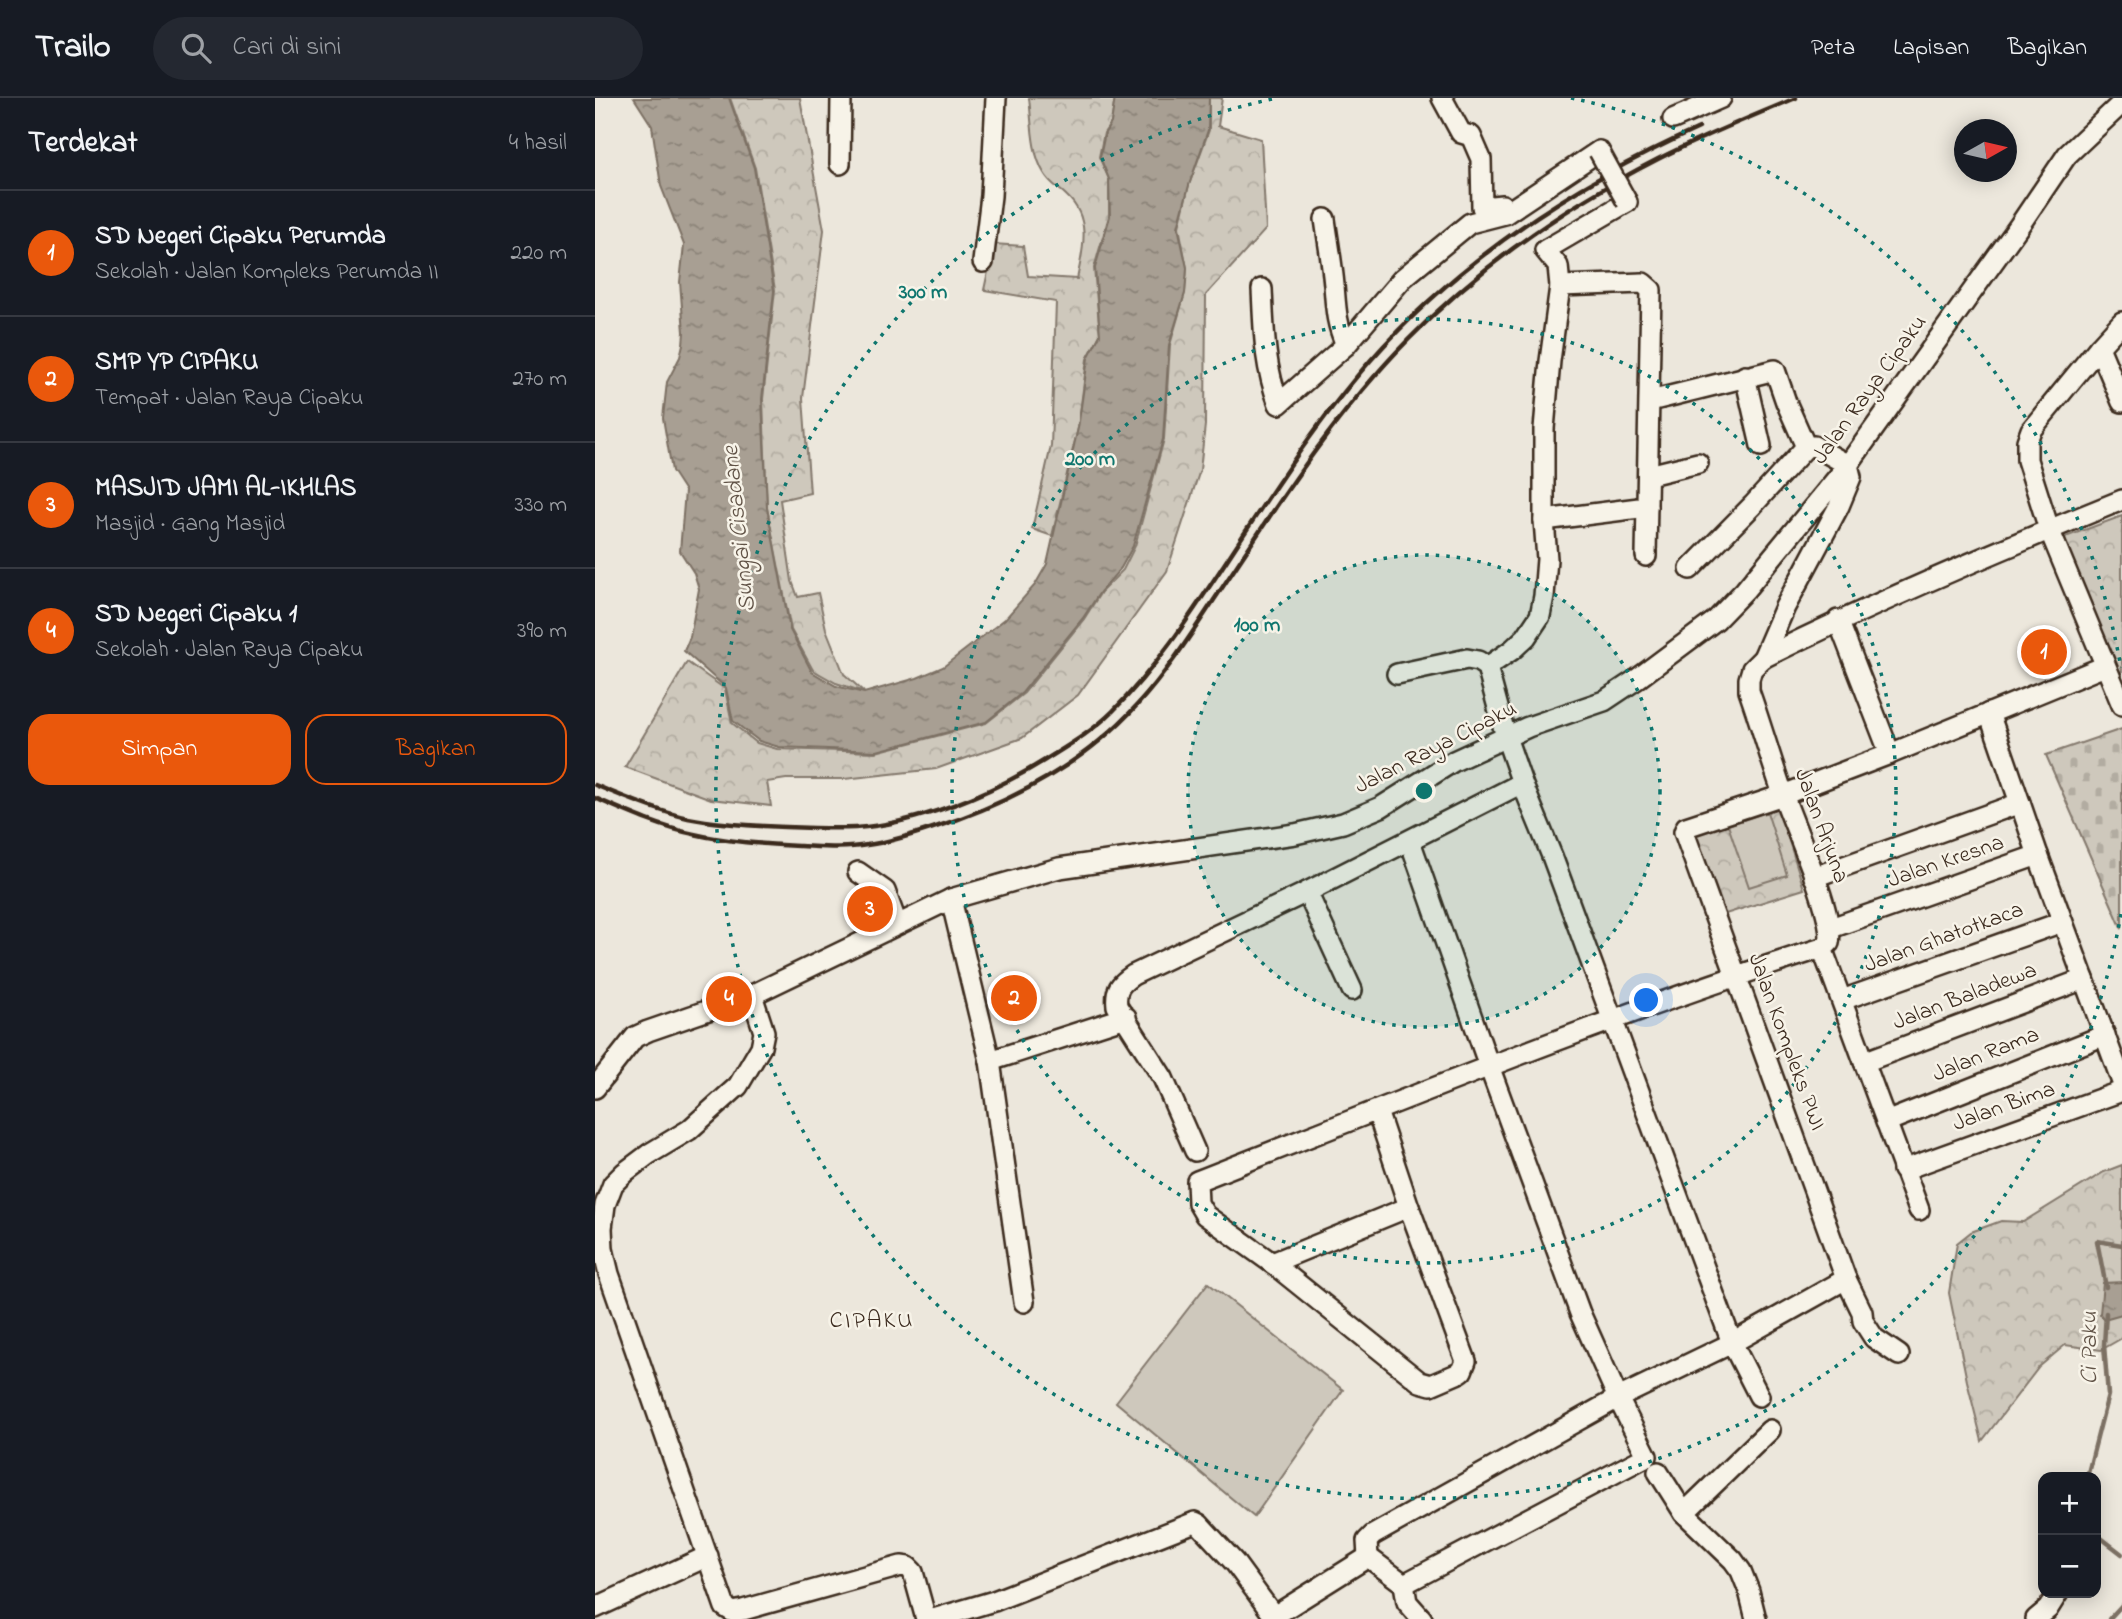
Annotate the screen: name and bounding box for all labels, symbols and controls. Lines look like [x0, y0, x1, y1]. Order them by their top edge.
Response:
search box [153, 17, 643, 80]
text: Trailo [35, 24, 111, 72]
icon: search [177, 29, 215, 67]
text: Cari di sini [233, 29, 341, 67]
text: Peta [1811, 31, 1855, 66]
text: Lapisan [1893, 31, 1969, 66]
text: Bagikan [2007, 31, 2087, 66]
north arrow [1954, 119, 2017, 182]
text: Terdekat [28, 122, 138, 166]
text: 4 hasil [509, 127, 567, 160]
text: SD Negeri Cipaku Perumda [95, 218, 386, 256]
text: 1 [47, 237, 55, 270]
text: 220 m [511, 237, 567, 270]
text: Sekolah · Jalan Kompleks Perumda II [95, 256, 439, 289]
text: 300 m [898, 278, 947, 308]
street label: Jalan Raya Cipaku [1804, 308, 1937, 473]
text: SMP YP CIPAKU [95, 344, 258, 382]
text: 2 [45, 363, 57, 396]
text: 270 m [513, 363, 567, 396]
text: Tempat · Jalan Raya Cipaku [95, 382, 363, 415]
water label: Sungai Cisadane [714, 443, 766, 614]
text: 200 m [1064, 445, 1115, 475]
text: MASJID JAMI AL-IKHLAS [95, 470, 357, 508]
text: 3 [46, 489, 56, 522]
text: 330 m [514, 489, 567, 522]
text: Masjid · Gang Masjid [95, 508, 285, 541]
text: SD Negeri Cipaku 1 [95, 596, 297, 634]
text: 100 m [1234, 611, 1280, 641]
text: 4 [46, 615, 56, 648]
text: 390 m [517, 615, 567, 648]
pin: 1 [2021, 626, 2067, 678]
text: Sekolah · Jalan Raya Cipaku [95, 634, 363, 667]
street label: Jalan Raya Cipaku [1349, 693, 1524, 805]
button: Simpan [28, 714, 291, 785]
button: Bagikan [305, 714, 567, 785]
street label: Jalan Arjuna [1785, 764, 1857, 888]
centre of rings [1412, 779, 1436, 803]
street label: Jalan Kresna [1883, 827, 2009, 897]
pin: 3 [847, 883, 893, 935]
street label: Jalan Ghatotkaca [1860, 894, 2028, 982]
street label: Jalan Kompleks PWI [1739, 949, 1833, 1135]
street label: Jalan Baladewa [1888, 954, 2042, 1040]
pin: 2 [991, 972, 1037, 1024]
pin: 4 [706, 973, 752, 1025]
your location [1629, 983, 1663, 1017]
street label: Jalan Rama [1928, 1019, 2044, 1091]
street label: Jalan Bima [1948, 1073, 2060, 1141]
district label: CIPAKU [830, 1304, 914, 1339]
water label: Ci Paku [2073, 1311, 2108, 1385]
map controls [2038, 1472, 2101, 1598]
button: + [2038, 1472, 2101, 1535]
button: − [2038, 1535, 2101, 1598]

